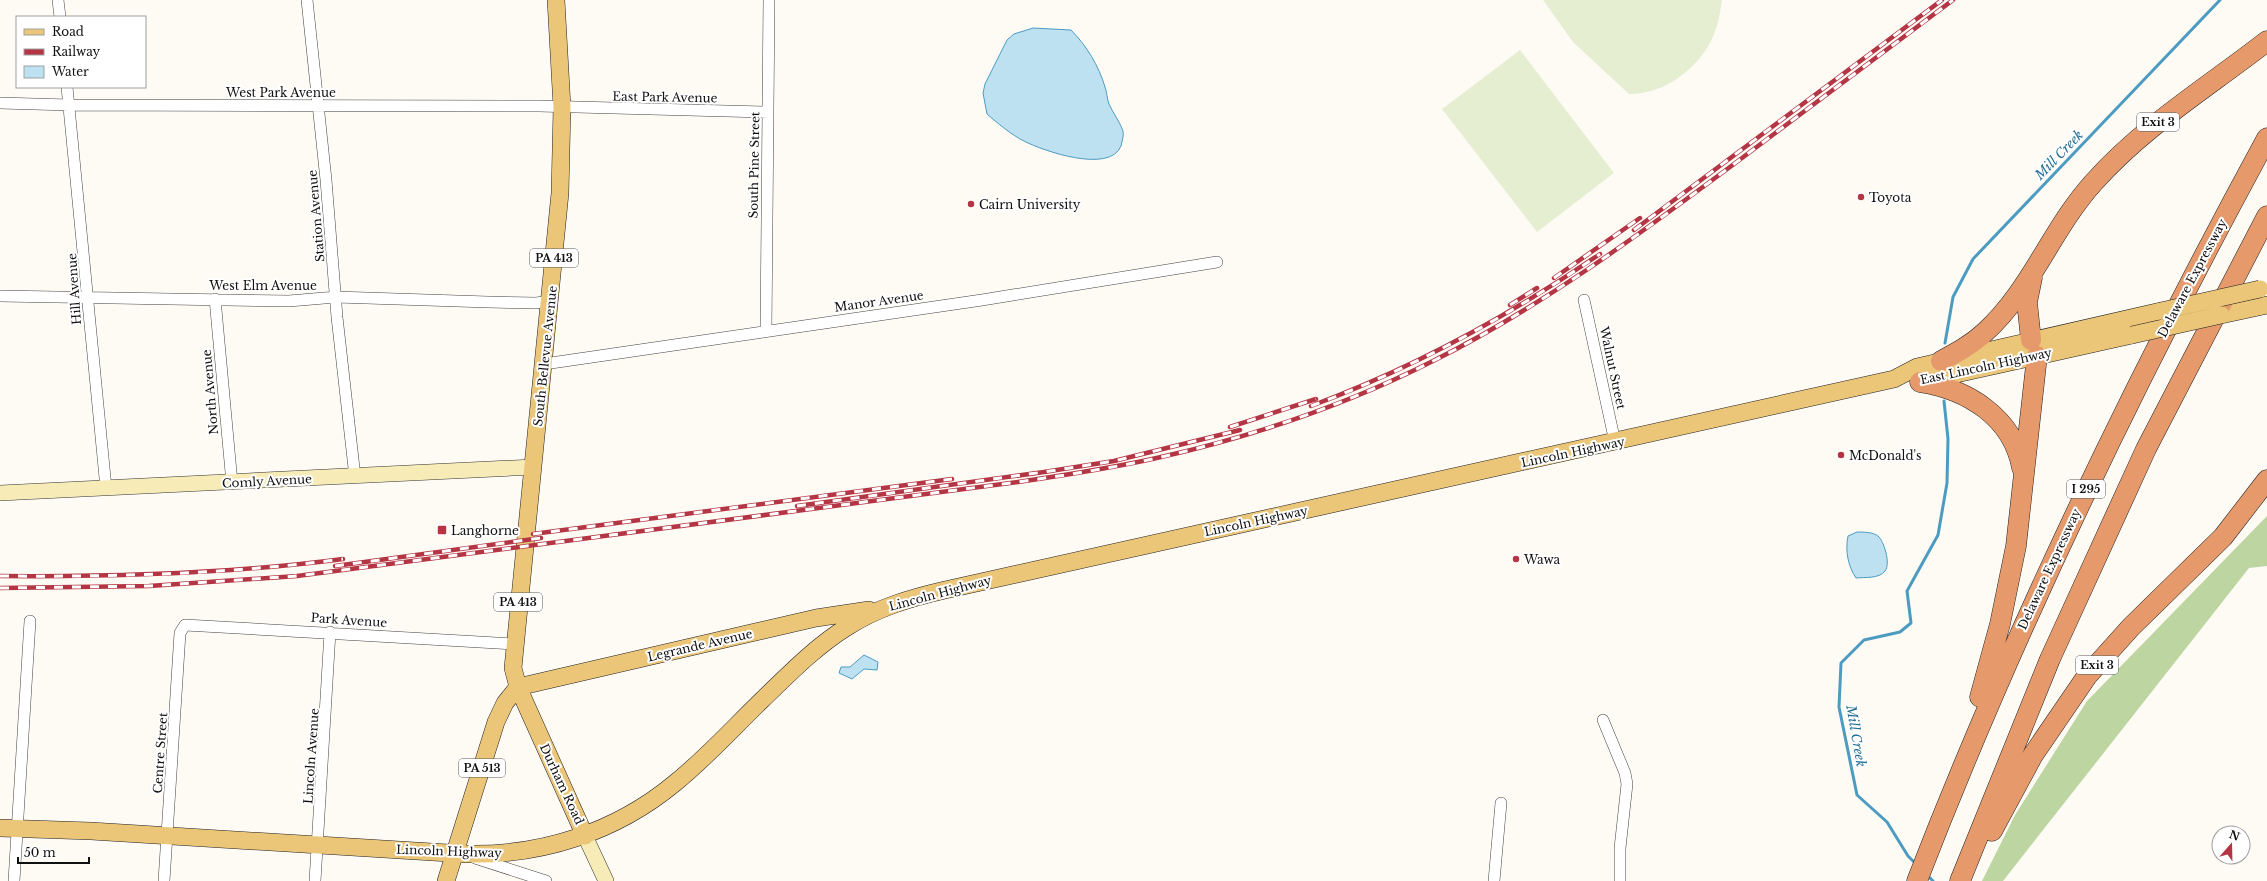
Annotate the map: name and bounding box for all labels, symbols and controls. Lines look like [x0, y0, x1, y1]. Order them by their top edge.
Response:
legend [16, 16, 146, 88]
text: Road [52, 24, 84, 39]
text: Railway [52, 44, 101, 59]
text: Water [51, 64, 89, 79]
street label: West Park Avenue [225, 85, 336, 100]
street label: East Park Avenue [612, 89, 718, 105]
street label: South Pine Street [746, 111, 762, 219]
road number: Exit 3 [2137, 113, 2179, 131]
water label: Mill Creek [2031, 126, 2087, 184]
street label: Station Avenue [304, 169, 327, 263]
place label: Toyota [1869, 190, 1912, 205]
marker: Toyota [1856, 192, 1866, 202]
place label: Cairn University [979, 197, 1081, 212]
marker: Cairn University [966, 199, 976, 209]
street label: Delaware Expressway [2154, 216, 2230, 340]
road number: PA 413 [530, 249, 578, 267]
street label: Hill Avenue [64, 253, 84, 325]
street label: West Elm Avenue [208, 278, 317, 293]
street label: South Bellevue Avenue [530, 285, 560, 427]
street label: Manor Avenue [833, 287, 925, 315]
street label: Walnut Street [1597, 324, 1629, 411]
street label: East Lincoln Highway [1919, 345, 2054, 387]
street label: North Avenue [199, 349, 221, 435]
street label: Lincoln Highway [1520, 434, 1626, 470]
place label: McDonald's [1849, 448, 1921, 463]
marker: McDonald's [1836, 450, 1846, 460]
street label: Comly Avenue [222, 471, 313, 491]
road number: I 295 [2067, 480, 2105, 498]
street label: Lincoln Highway [1203, 503, 1309, 539]
street label: Delaware Expressway [2014, 506, 2084, 632]
place label: Langhorne [451, 523, 519, 538]
marker: Langhorne [436, 524, 448, 536]
place label: Wawa [1523, 552, 1561, 567]
marker: Wawa [1511, 554, 1521, 564]
street label: Lincoln Highway [887, 572, 993, 614]
road number: PA 413 [494, 593, 542, 611]
street label: Park Avenue [310, 610, 388, 630]
street label: Legrande Avenue [646, 626, 754, 664]
road number: Exit 3 [2076, 656, 2118, 674]
water label: Mill Creek [1842, 703, 1870, 769]
street label: Lincoln Avenue [300, 707, 322, 805]
street label: Centre Street [150, 711, 170, 794]
street label: Durham Road [537, 741, 587, 827]
road number: PA 513 [459, 759, 505, 777]
north arrow [2211, 825, 2251, 865]
text: N [2227, 827, 2242, 844]
scale bar [18, 839, 89, 865]
street label: Lincoln Highway [396, 842, 502, 860]
text: 50 m [24, 845, 56, 860]

